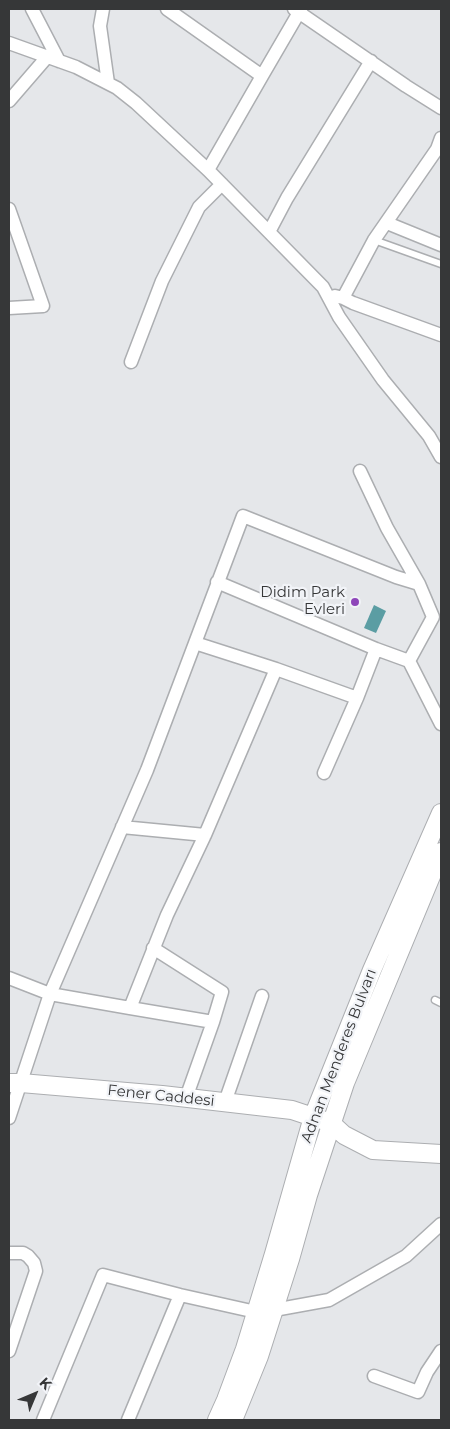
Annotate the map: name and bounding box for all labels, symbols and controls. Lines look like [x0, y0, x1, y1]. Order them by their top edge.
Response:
place label: Didim Park Evleri [260, 584, 345, 619]
marker: Didim Park Evleri [349, 596, 361, 608]
street label: Adnan Menderes Bulvarı [297, 966, 381, 1146]
street label: Fener Caddesi [107, 1081, 215, 1111]
north arrow [10, 1369, 60, 1419]
text: K [36, 1373, 56, 1393]

